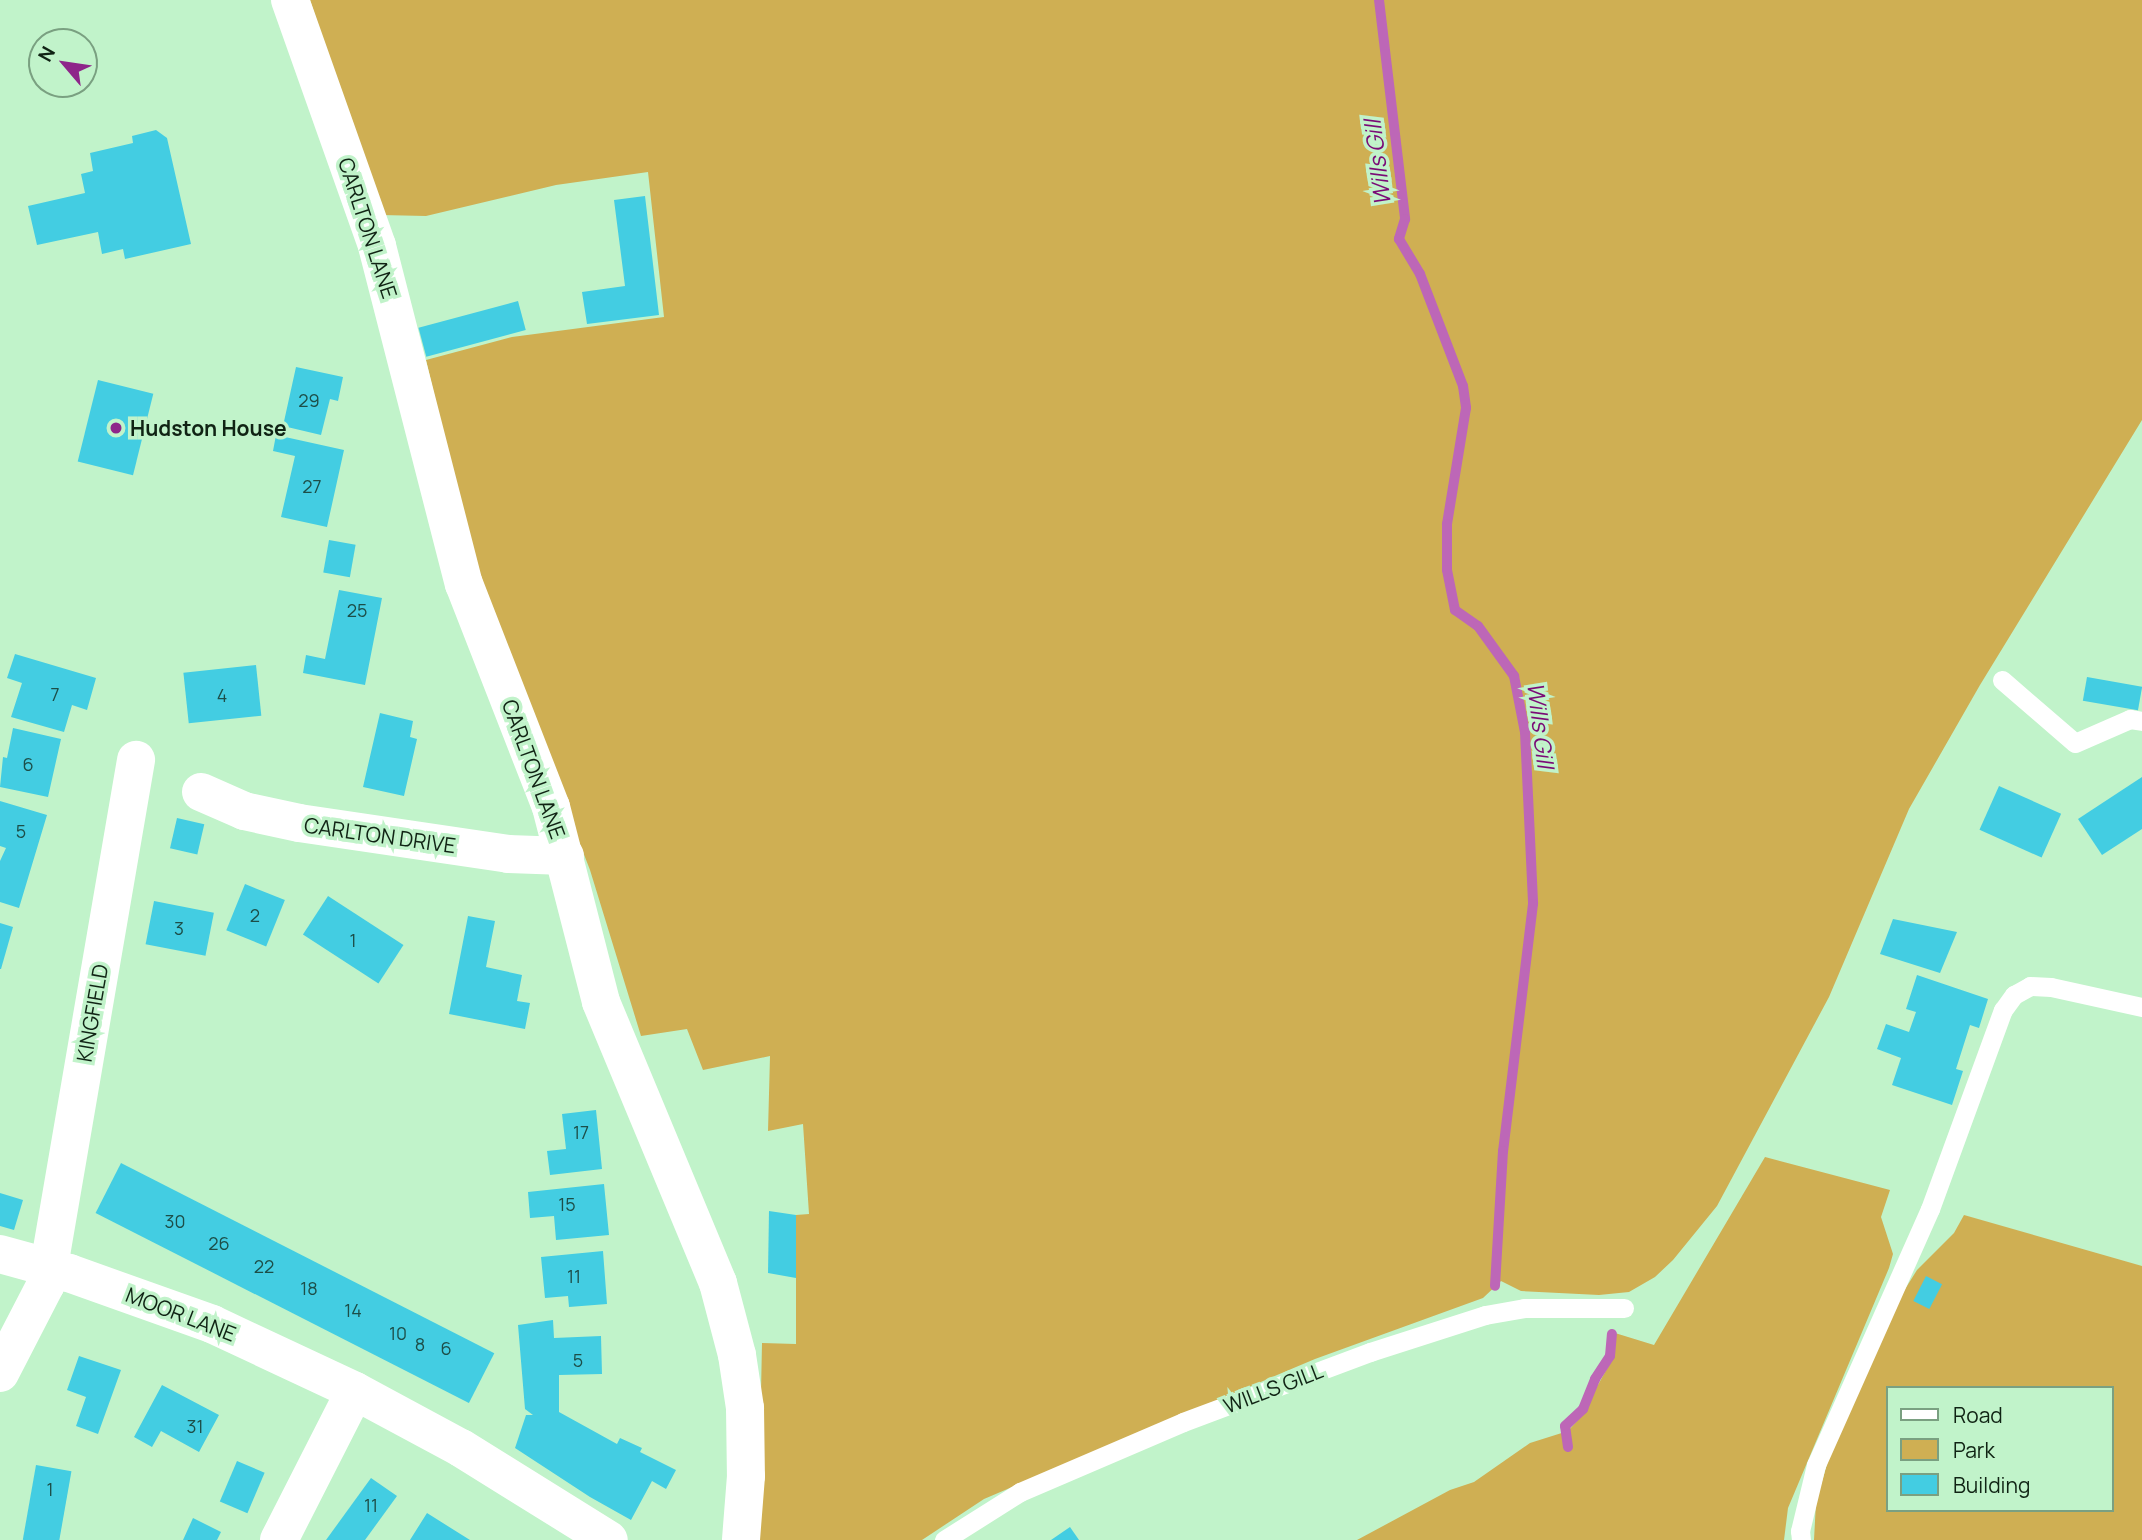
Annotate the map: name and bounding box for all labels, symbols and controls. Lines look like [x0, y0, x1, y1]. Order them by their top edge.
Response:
north arrow [28, 28, 98, 98]
text: N [32, 42, 61, 66]
water label: Wills Gill [1358, 119, 1396, 207]
street label: CARLTON LANE [333, 154, 403, 302]
house number: 29 [298, 389, 320, 411]
place label: Hudston House [130, 415, 287, 441]
marker: Hudston House [108, 420, 124, 436]
house number: 27 [302, 475, 322, 497]
house number: 25 [347, 599, 367, 621]
water label: Wills Gill [1522, 681, 1560, 769]
house number: 7 [50, 683, 60, 705]
house number: 4 [217, 684, 227, 706]
street label: CARLTON LANE [497, 696, 571, 842]
house number: 6 [22, 753, 34, 775]
street label: CARLTON DRIVE [303, 812, 457, 858]
house number: 5 [16, 820, 26, 842]
house number: 2 [250, 904, 260, 926]
house number: 3 [174, 917, 184, 939]
house number: 1 [349, 929, 357, 951]
street label: KINGFIELD [71, 962, 113, 1064]
house number: 17 [573, 1121, 589, 1143]
house number: 15 [558, 1193, 576, 1215]
house number: 30 [165, 1210, 185, 1232]
house number: 26 [208, 1232, 230, 1254]
house number: 22 [254, 1255, 274, 1277]
house number: 11 [567, 1265, 581, 1287]
house number: 18 [300, 1277, 318, 1299]
street label: MOOR LANE [122, 1281, 240, 1347]
house number: 14 [344, 1299, 362, 1321]
house number: 10 [389, 1322, 407, 1344]
house number: 8 [415, 1333, 425, 1355]
house number: 6 [440, 1337, 452, 1359]
house number: 5 [573, 1349, 583, 1371]
street label: WILLS GILL [1220, 1358, 1326, 1418]
legend [1886, 1386, 2114, 1512]
text: Road [1953, 1401, 2003, 1429]
house number: 31 [187, 1415, 203, 1437]
text: Park [1953, 1436, 1995, 1464]
text: Building [1953, 1471, 2030, 1499]
house number: 1 [46, 1478, 54, 1500]
house number: 11 [364, 1494, 378, 1516]

